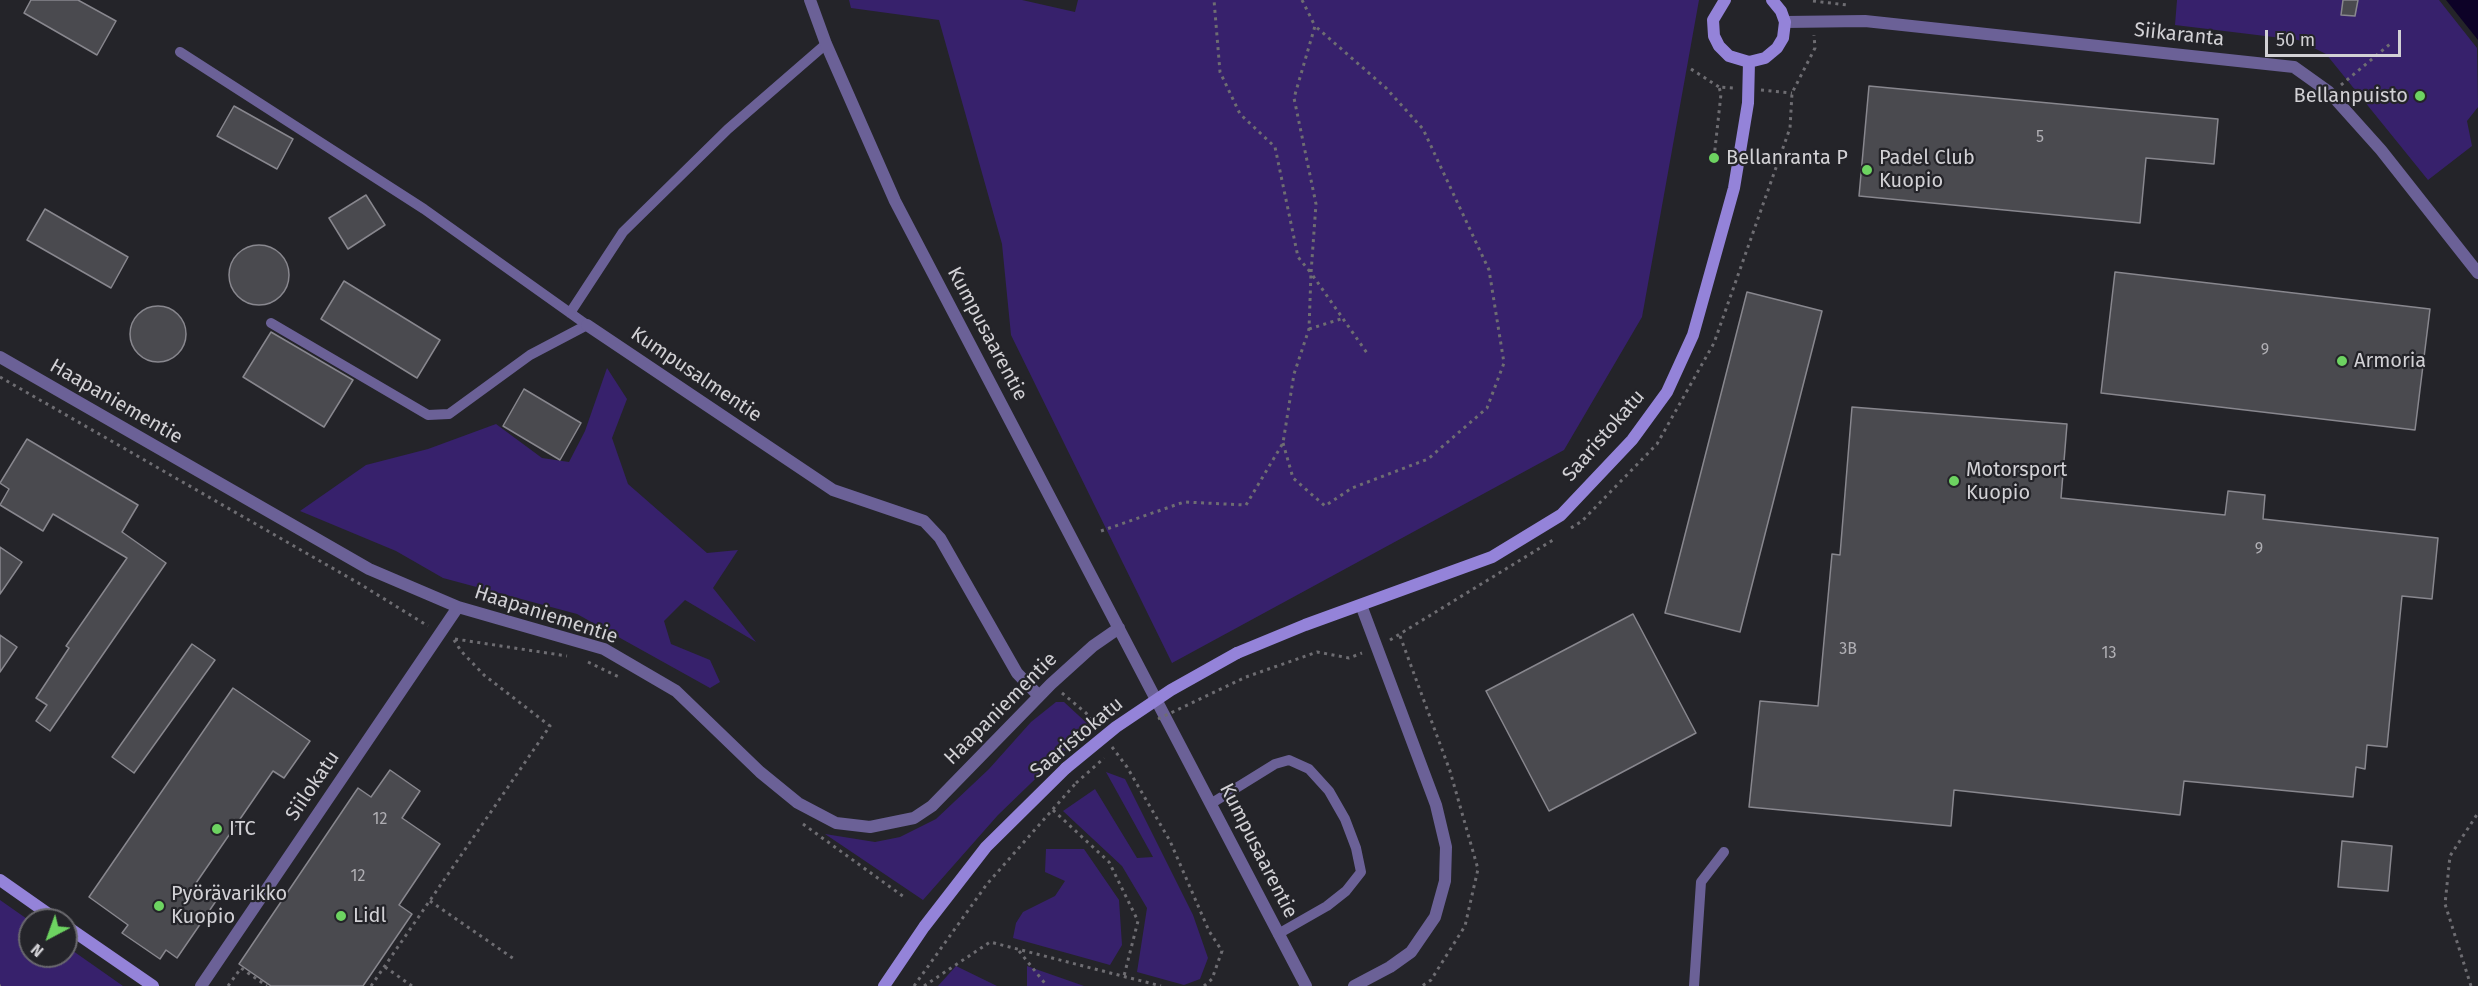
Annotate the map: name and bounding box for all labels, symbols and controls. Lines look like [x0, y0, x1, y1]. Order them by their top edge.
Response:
street label: Siikaranta [2133, 18, 2225, 52]
scale bar [2268, 18, 2404, 56]
text: 50 m [2276, 29, 2315, 51]
place label: Bellanpuisto [2294, 84, 2408, 108]
marker: Bellanpuisto [2413, 89, 2427, 103]
house number: 5 [2036, 128, 2044, 148]
place label: Bellanranta P [1726, 146, 1848, 170]
place label: Padel Club Kuopio [1879, 146, 1975, 193]
marker: Bellanranta P [1707, 151, 1721, 165]
marker: Padel Club Kuopio [1860, 163, 1874, 177]
street label: Kumpusaarentie [942, 263, 1032, 405]
street label: Kumpusalmentie [626, 322, 766, 428]
house number: 9 [2261, 341, 2269, 361]
place label: Armoria [2354, 349, 2426, 373]
street label: Haapaniementie [45, 354, 187, 450]
marker: Armoria [2335, 354, 2349, 368]
street label: Saaristokatu [1558, 385, 1650, 487]
place label: Motorsport Kuopio [1966, 458, 2067, 505]
marker: Motorsport Kuopio [1947, 474, 1961, 488]
house number: 9 [2255, 540, 2263, 560]
street label: Haapaniementie [471, 580, 621, 650]
house number: 3B [1839, 640, 1857, 660]
house number: 13 [2102, 644, 2116, 664]
street label: Haapaniementie [940, 648, 1062, 770]
street label: Saaristokatu [1026, 692, 1128, 784]
street label: Siilokatu [281, 746, 345, 826]
street label: Kumpusaarentie [1214, 780, 1302, 922]
house number: 12 [373, 810, 387, 830]
place label: ITC [229, 817, 256, 841]
marker: ITC [210, 822, 224, 836]
house number: 12 [351, 867, 365, 887]
place label: Pyörävarikko Kuopio [171, 882, 287, 929]
marker: Pyörävarikko Kuopio [152, 899, 166, 913]
place label: Lidl [353, 904, 386, 928]
north arrow [18, 908, 78, 968]
marker: Lidl [334, 909, 348, 923]
text: N [27, 940, 47, 961]

